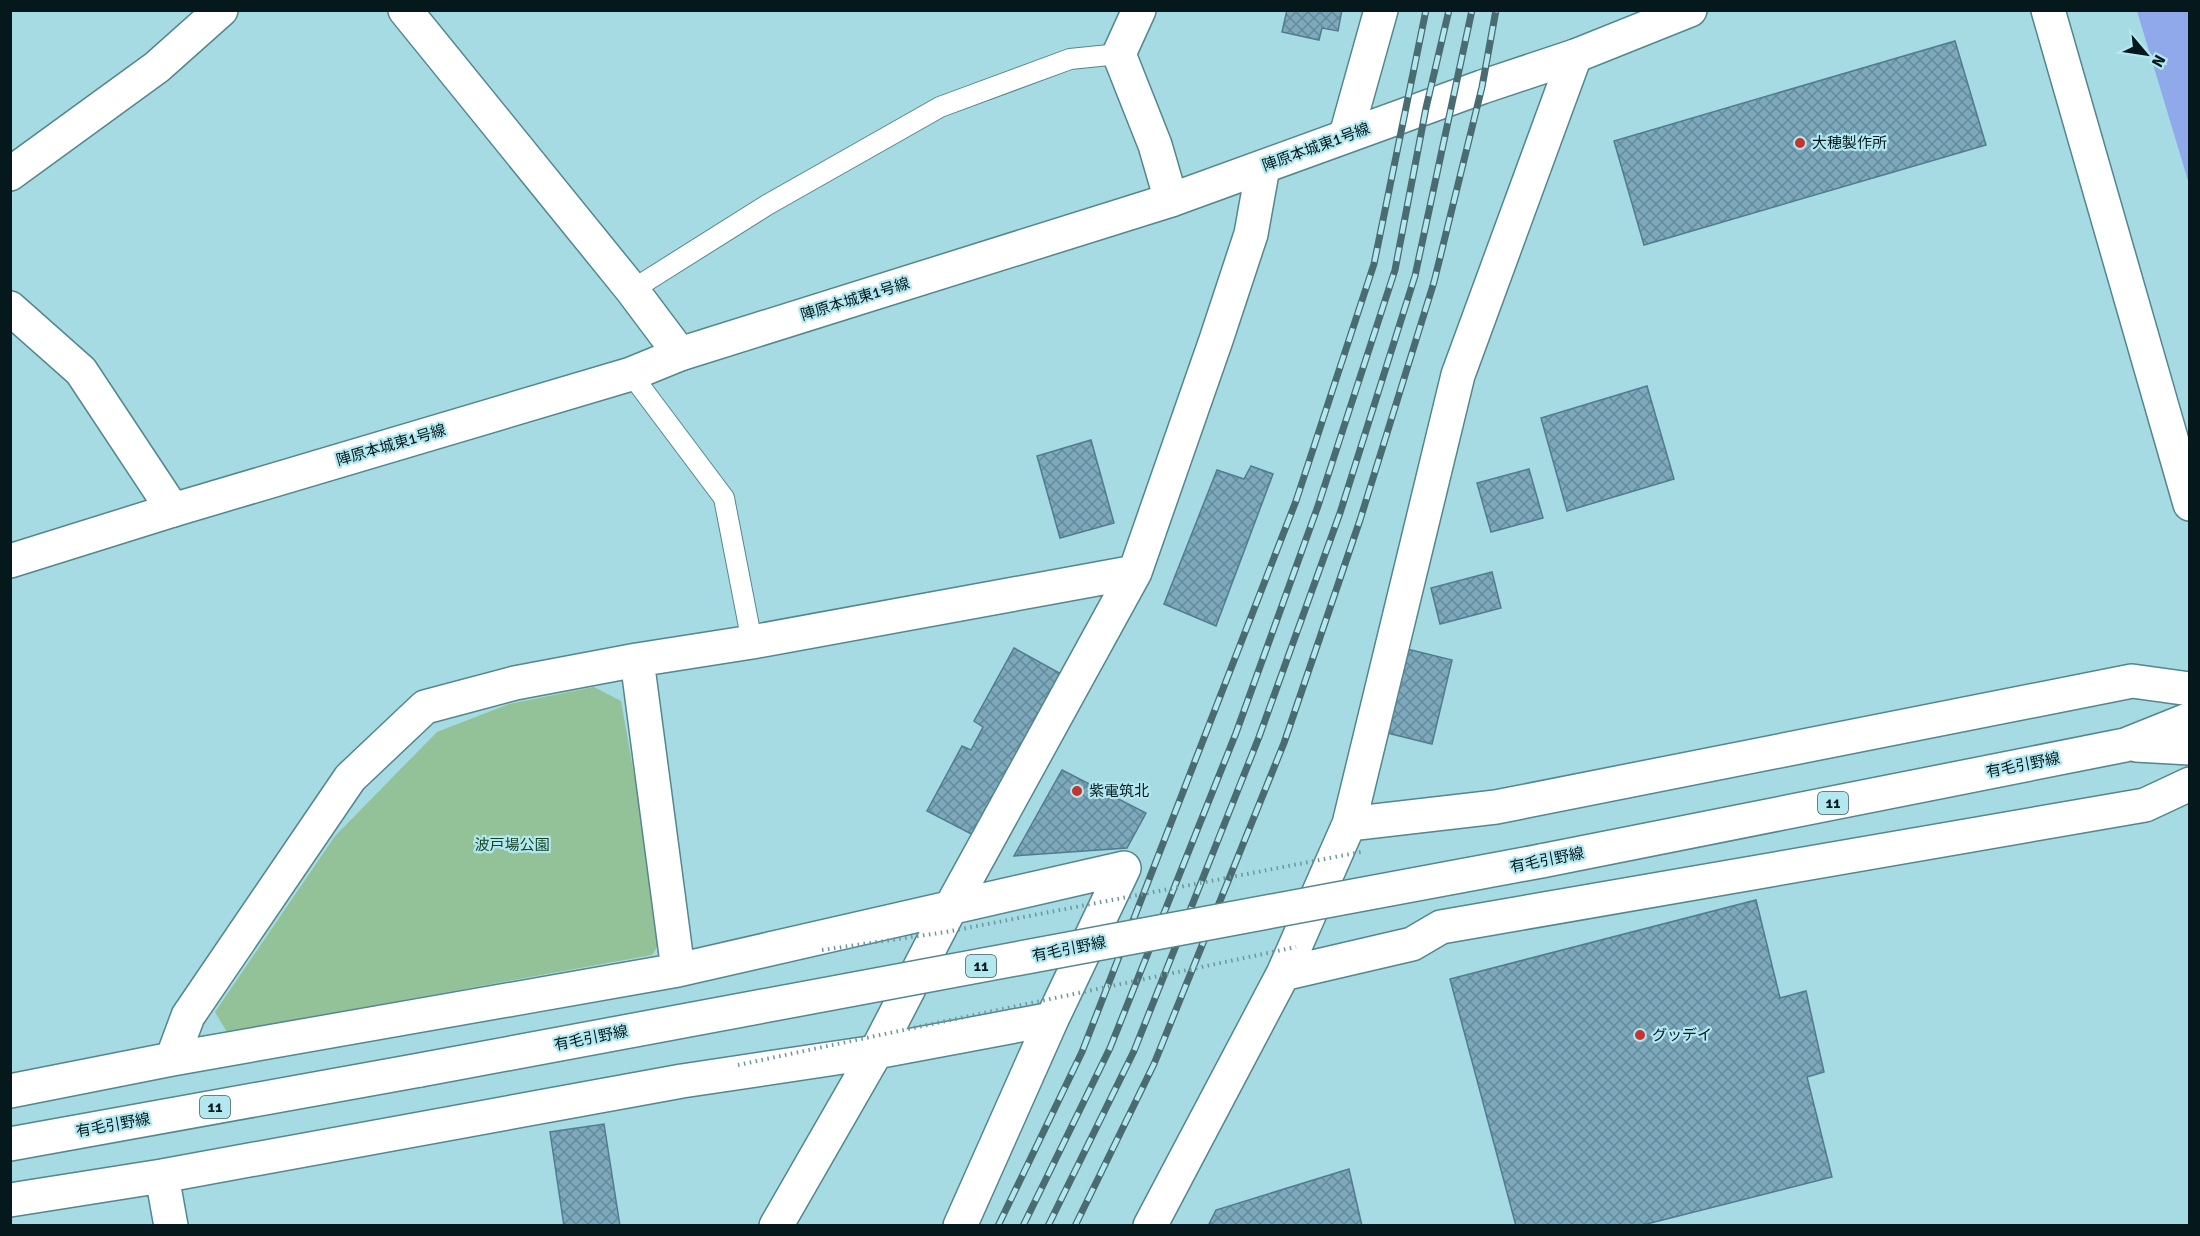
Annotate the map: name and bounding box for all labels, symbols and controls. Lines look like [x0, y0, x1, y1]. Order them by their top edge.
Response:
north arrow [2116, 24, 2176, 84]
text: N [2147, 51, 2170, 71]
street label: 陣原本城東1号線 [1260, 119, 1372, 175]
place label: 大穂製作所 [1812, 134, 1887, 152]
marker: 大穂製作所 [1793, 136, 1807, 150]
street label: 陣原本城東1号線 [798, 274, 912, 324]
street label: 陣原本城東1号線 [334, 421, 448, 469]
street label: 有毛引野線 [1984, 749, 2062, 781]
place label: 紫電筑北 [1089, 782, 1149, 800]
marker: 紫電筑北 [1070, 784, 1084, 798]
road number: 11 [1818, 792, 1848, 814]
park label: 波戸場公園 [474, 836, 550, 854]
street label: 有毛引野線 [1508, 844, 1586, 876]
street label: 有毛引野線 [1030, 933, 1108, 965]
road number: 11 [966, 955, 996, 977]
street label: 有毛引野線 [552, 1022, 630, 1054]
place label: グッデイ [1652, 1026, 1712, 1044]
marker: グッデイ [1633, 1028, 1647, 1042]
road number: 11 [200, 1096, 230, 1118]
street label: 有毛引野線 [74, 1110, 152, 1140]

